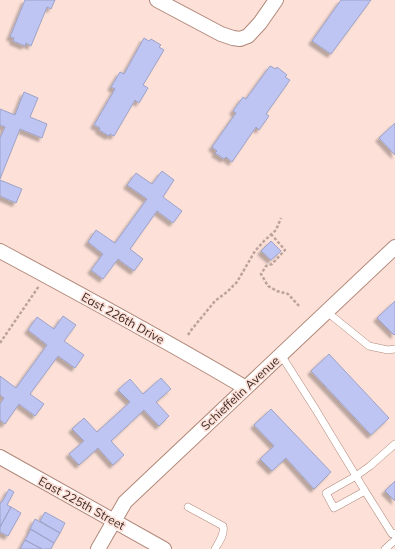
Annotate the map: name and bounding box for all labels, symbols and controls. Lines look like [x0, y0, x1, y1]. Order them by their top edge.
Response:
street label: East 226th Drive [79, 289, 167, 347]
street label: Schieffelin Avenue [198, 353, 282, 433]
street label: East 225th Street [36, 473, 128, 533]

